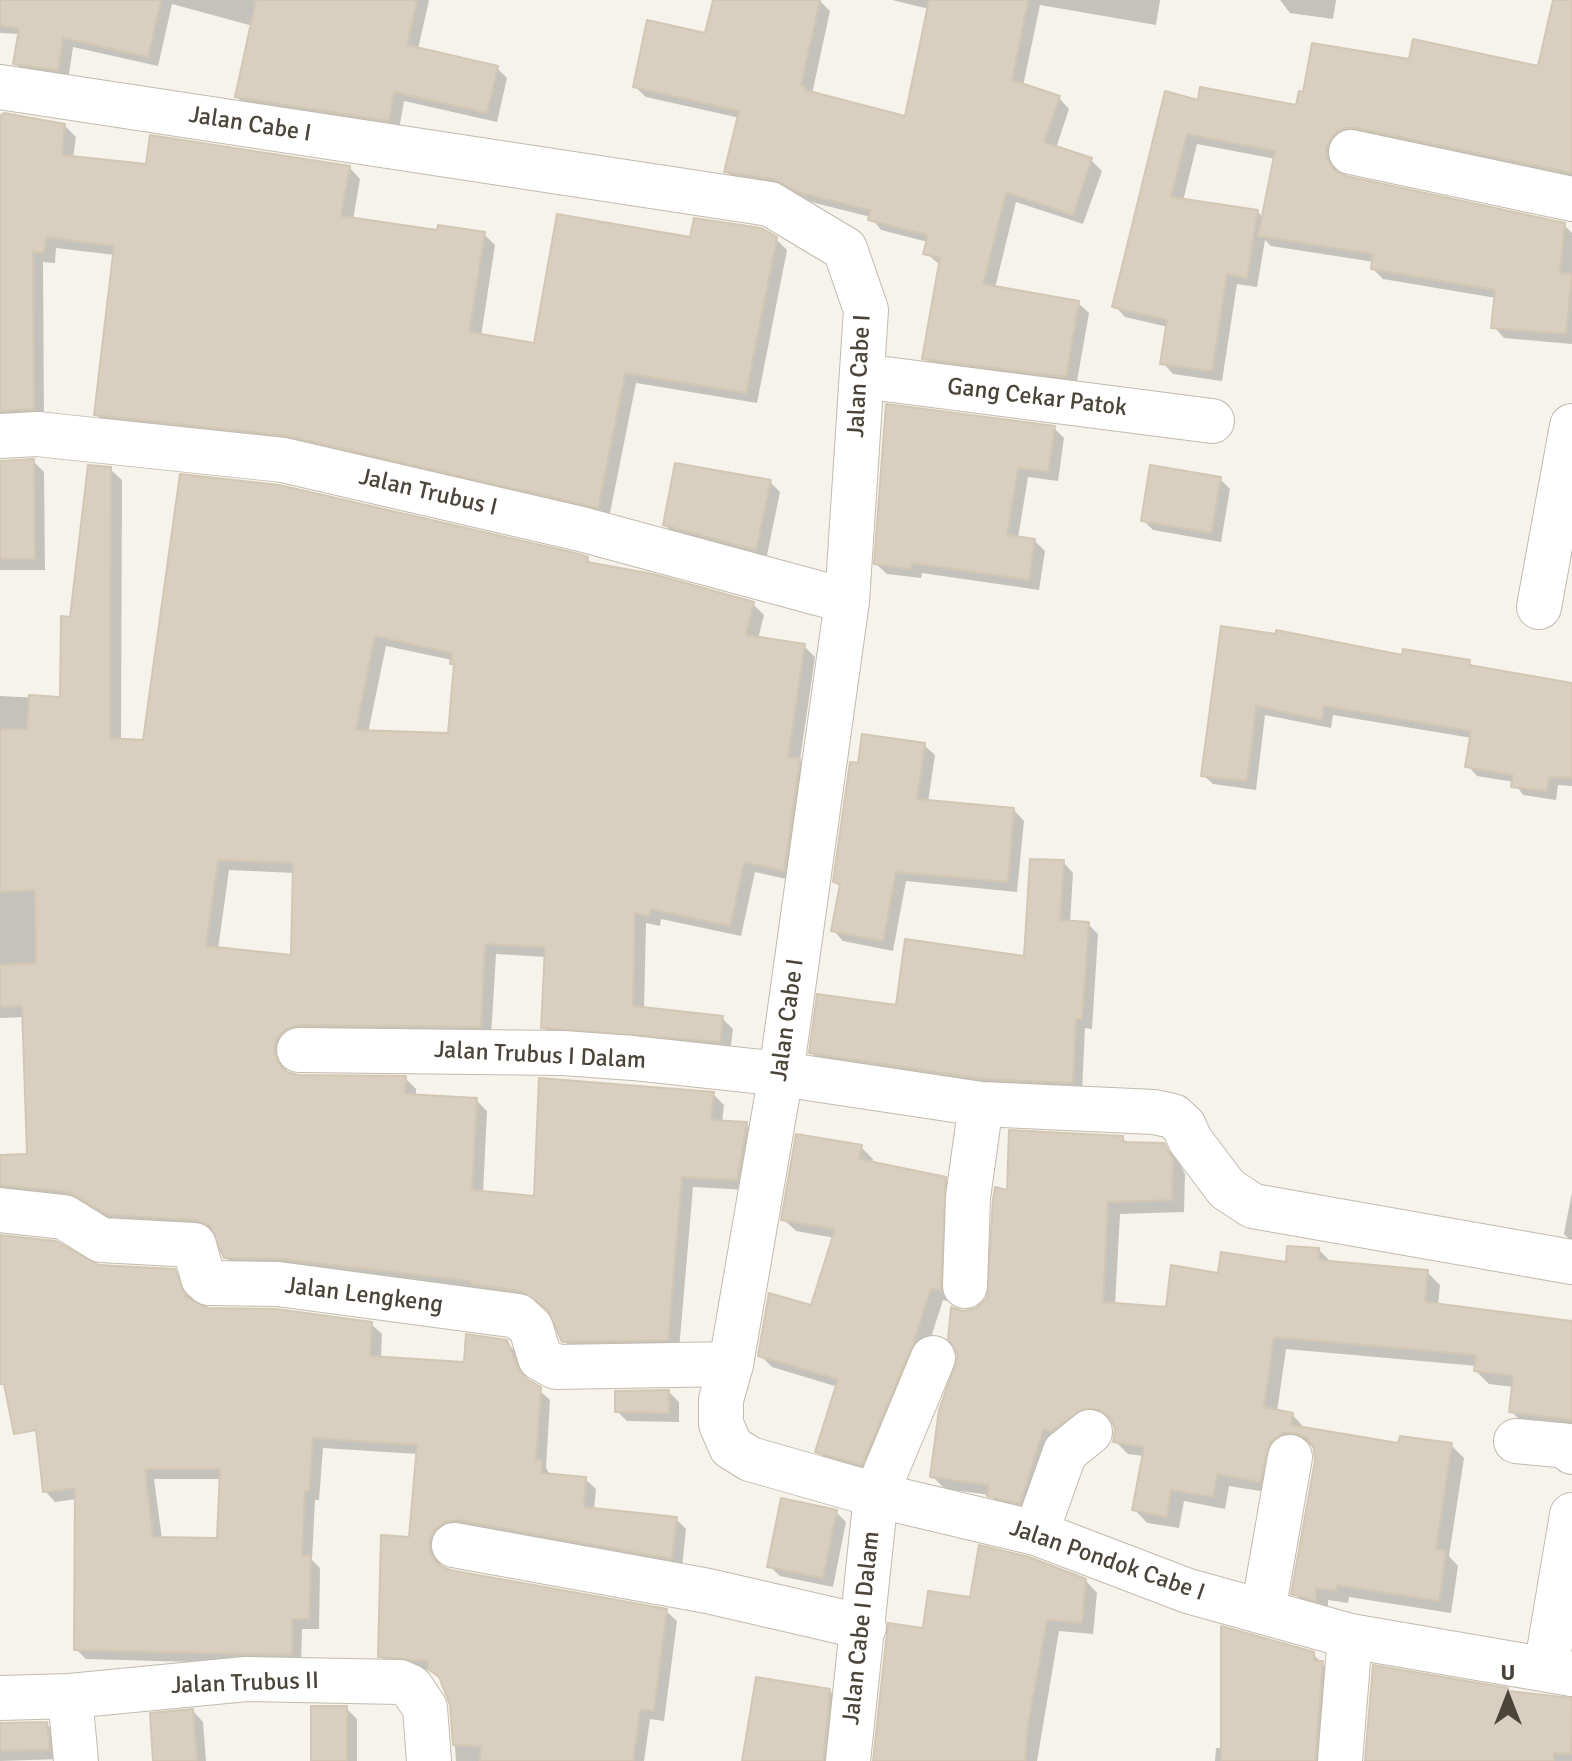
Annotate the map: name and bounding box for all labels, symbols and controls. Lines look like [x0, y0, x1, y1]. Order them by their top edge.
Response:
street label: Jalan Cabe I [187, 101, 313, 149]
street label: Jalan Cabe I [842, 314, 878, 438]
street label: Gang Cekar Patok [945, 373, 1129, 423]
street label: Jalan Trubus I [356, 463, 500, 523]
street label: Jalan Cabe I [765, 957, 811, 1083]
street label: Jalan Trubus I Dalam [433, 1036, 647, 1076]
street label: Jalan Lengkeng [283, 1272, 445, 1320]
street label: Jalan Pondok Cabe I [1006, 1514, 1208, 1608]
street label: Jalan Cabe I Dalam [838, 1530, 886, 1726]
north arrow [1468, 1657, 1548, 1737]
text: U [1501, 1659, 1515, 1686]
street label: Jalan Trubus II [170, 1667, 320, 1701]

